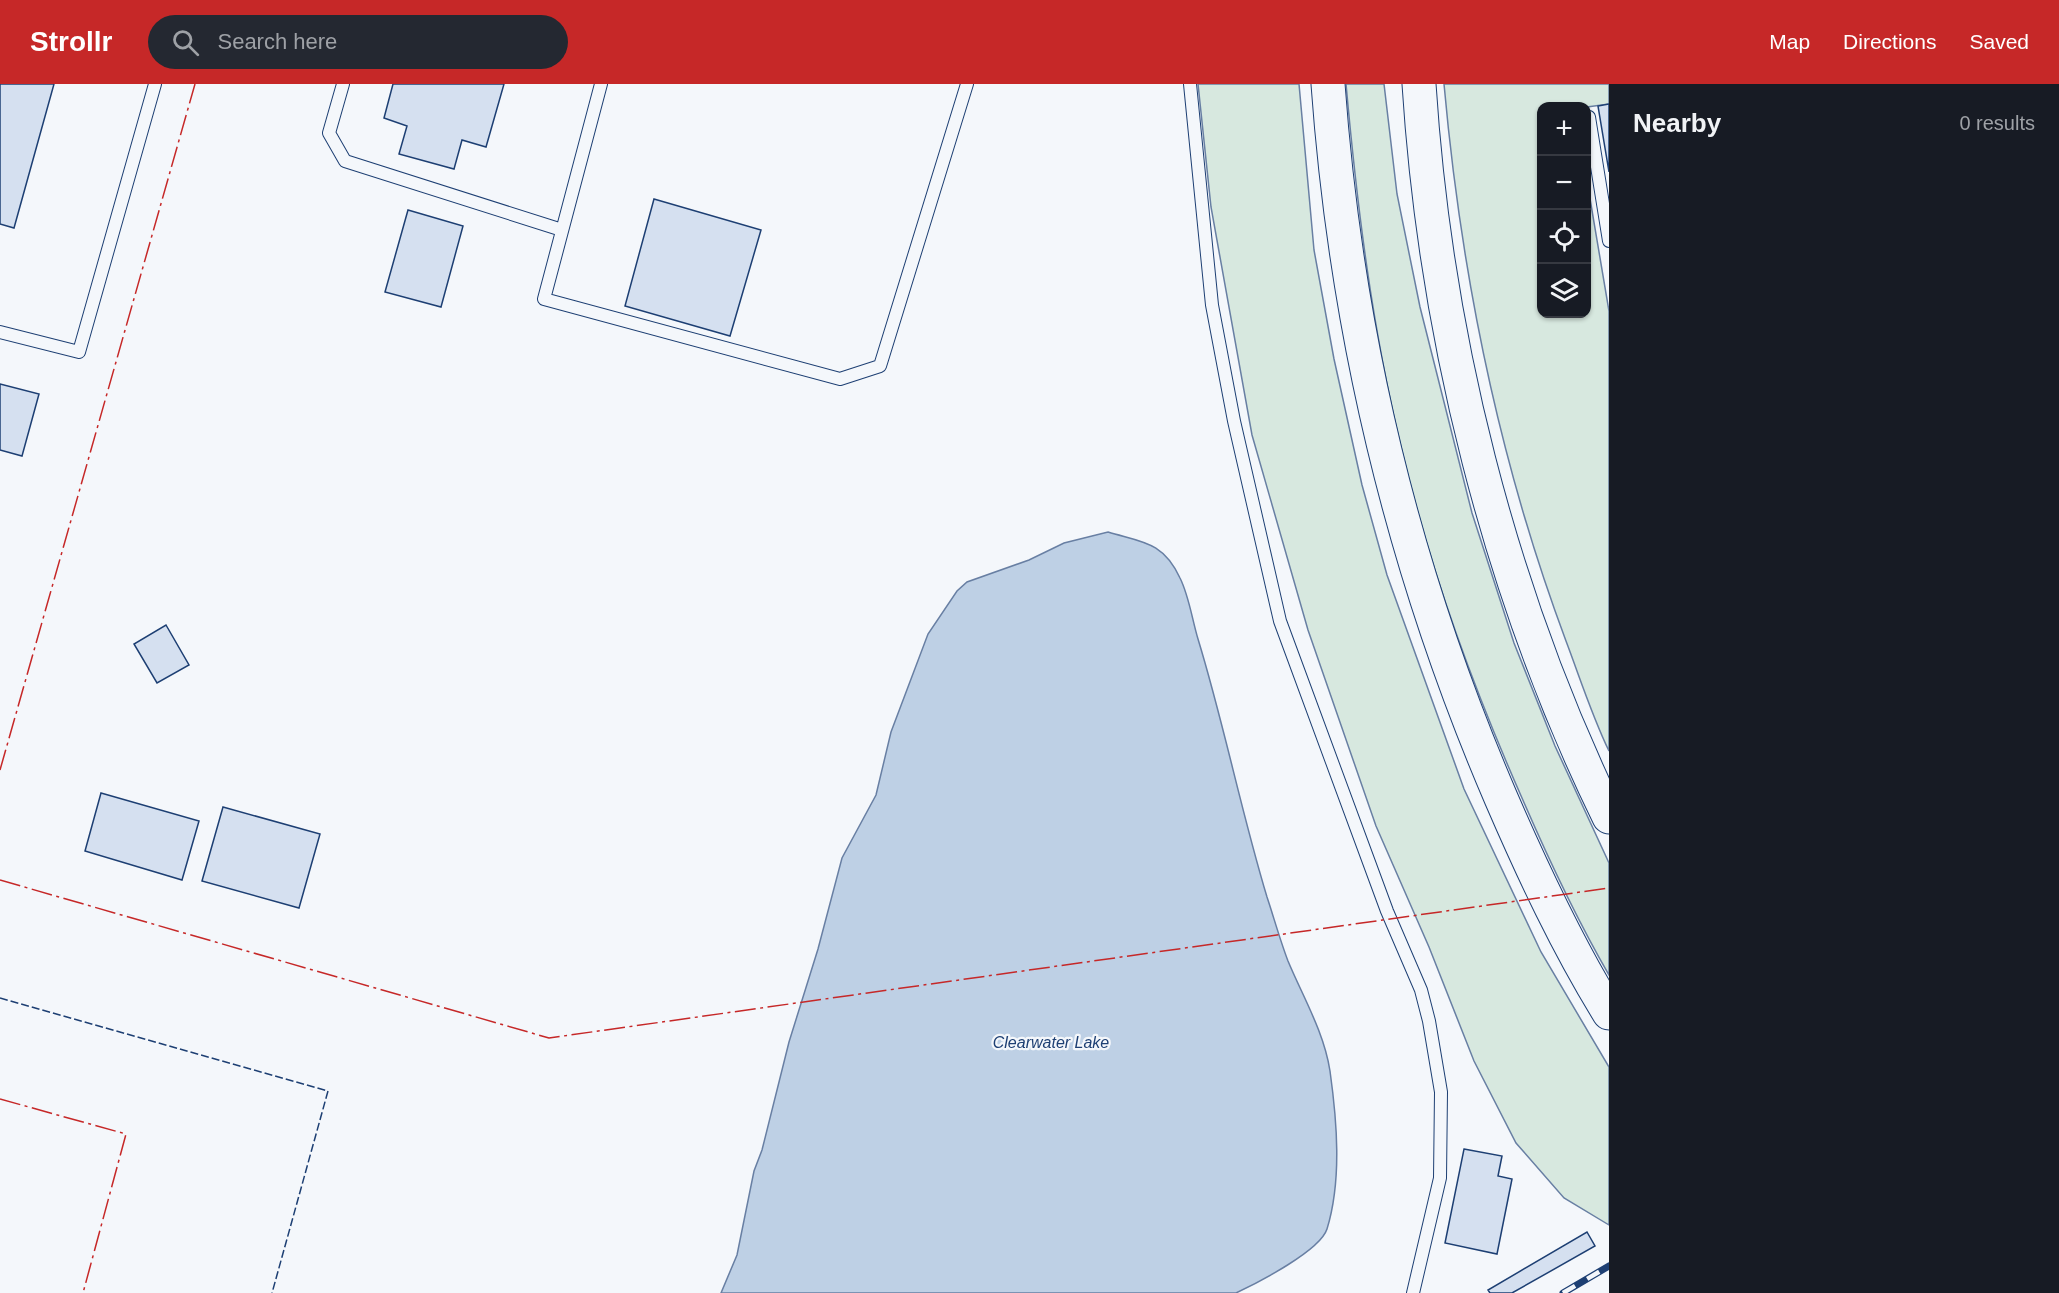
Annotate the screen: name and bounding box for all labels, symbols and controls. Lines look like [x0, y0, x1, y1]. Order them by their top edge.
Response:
search box [148, 15, 568, 69]
text: Strollr [30, 26, 112, 57]
icon: search [169, 26, 202, 59]
text: Search here [217, 29, 337, 54]
text: Map [1769, 30, 1810, 53]
text: Directions [1843, 30, 1936, 53]
text: Saved [1969, 30, 2029, 53]
map controls [1537, 102, 1591, 318]
button: + [1537, 102, 1591, 156]
text: Nearby [1633, 108, 1721, 138]
text: 0 results [1959, 112, 2035, 134]
button: − [1537, 156, 1591, 210]
button: locate [1537, 210, 1591, 264]
button: layers [1537, 264, 1591, 318]
water label: Clearwater Lake [993, 1034, 1109, 1051]

